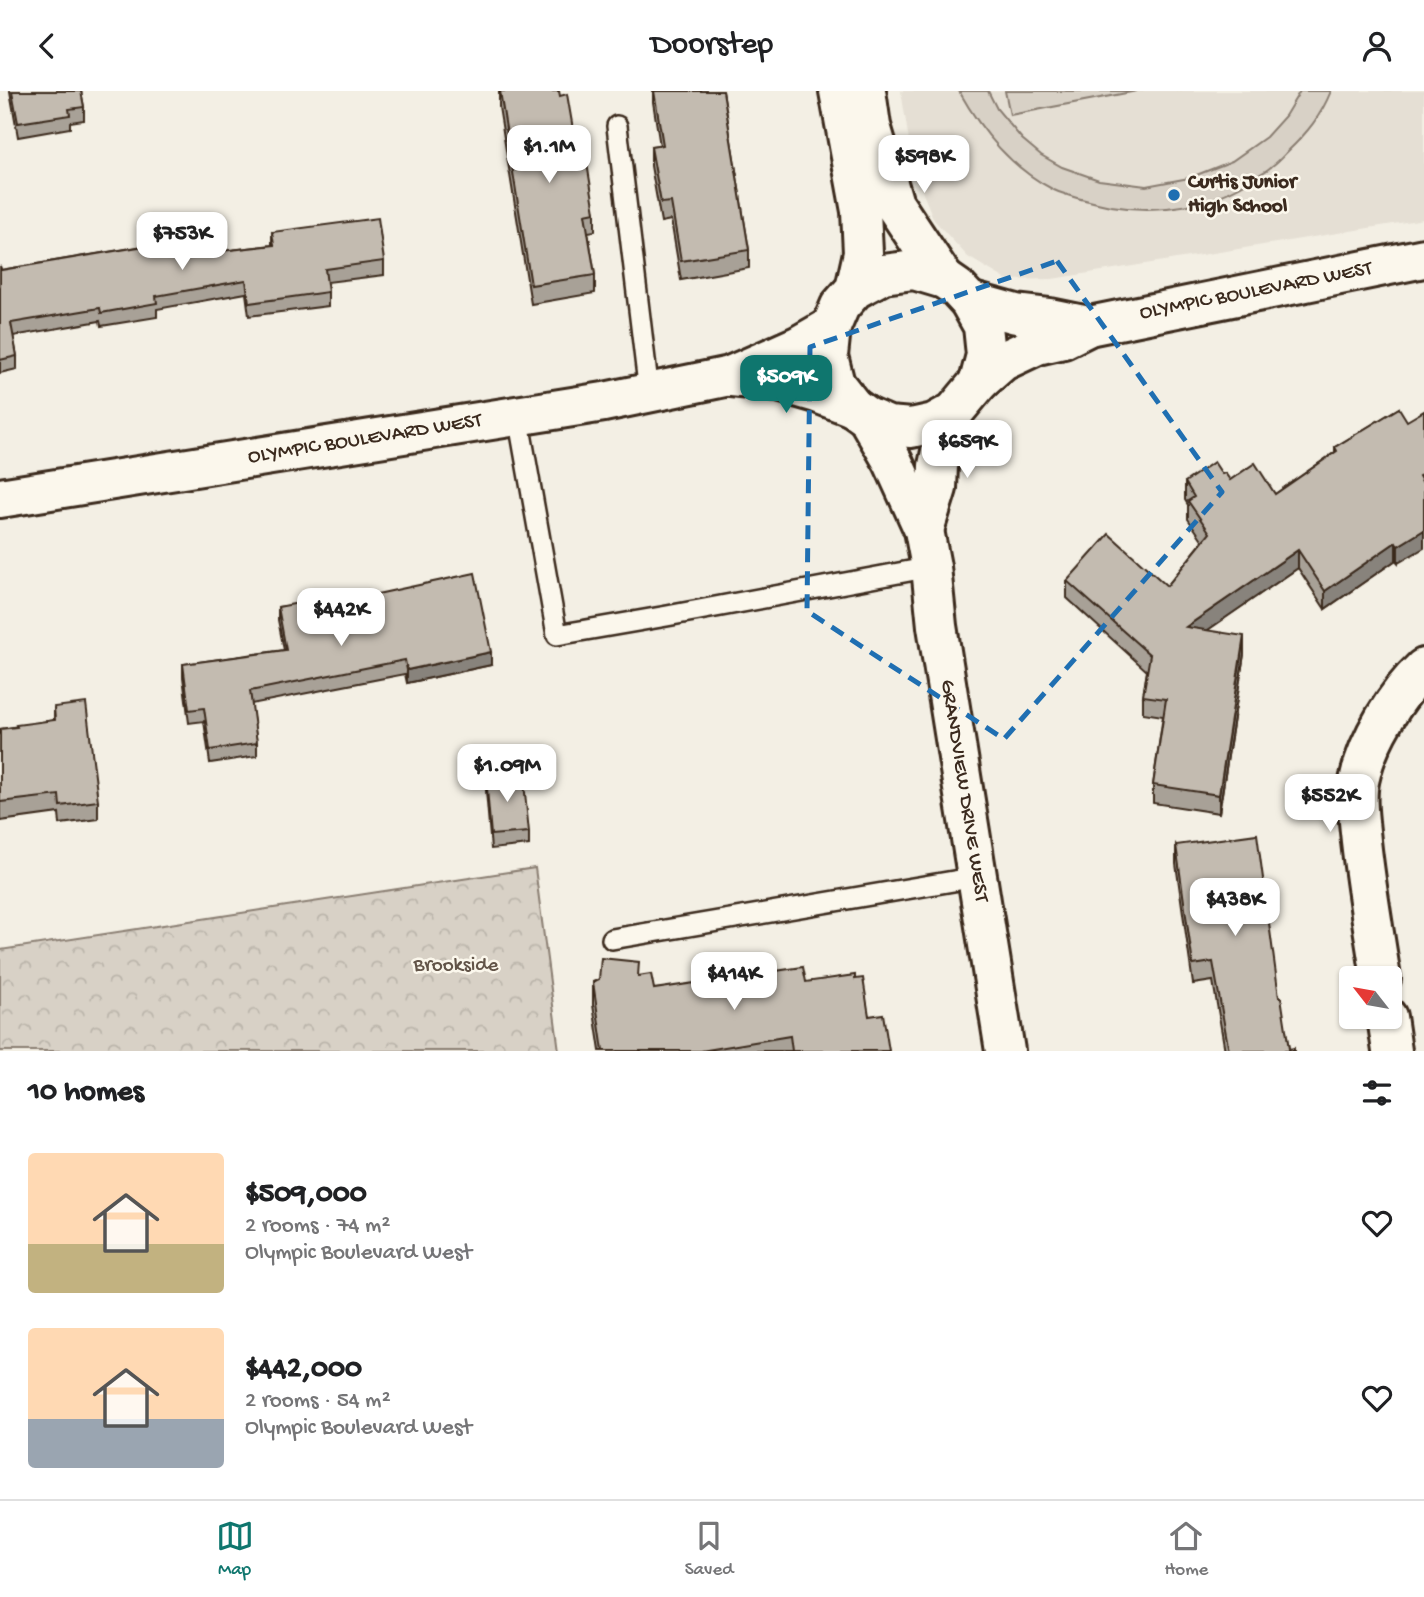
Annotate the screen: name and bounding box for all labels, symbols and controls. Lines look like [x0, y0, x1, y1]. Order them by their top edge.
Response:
icon: back [28, 27, 66, 65]
text: Doorstep [651, 27, 773, 65]
icon: person [1358, 27, 1396, 65]
pin: $1.1M [500, 125, 598, 185]
text: $1.1M [523, 134, 575, 161]
pin: $598K [875, 135, 973, 195]
text: $598K [894, 144, 954, 171]
place label: Curtis Junior High School [1187, 171, 1299, 220]
marker: Curtis Junior High School [1166, 187, 1182, 203]
pin: $753K [133, 213, 231, 272]
text: $753K [153, 221, 212, 248]
street label: OLYMPIC BOULEVARD WEST [1138, 257, 1375, 327]
pin: $509K [737, 355, 835, 415]
text: $509K [756, 364, 816, 391]
street label: OLYMPIC BOULEVARD WEST [246, 409, 485, 471]
pin: $659K [918, 421, 1016, 480]
text: $659K [938, 429, 996, 456]
pin: $442K [292, 589, 390, 648]
text: $442K [313, 597, 369, 624]
street label: GRANDVIEW DRIVE WEST [933, 678, 993, 905]
pin: $1.09M [450, 745, 564, 804]
text: $1.09M [473, 753, 541, 780]
pin: $552K [1281, 775, 1379, 834]
text: $552K [1301, 783, 1359, 810]
pin: $438K [1186, 879, 1284, 938]
text: $438K [1206, 887, 1264, 914]
pin: $414K [685, 953, 783, 1012]
park label: Brookside [413, 954, 500, 979]
text: $414K [707, 961, 761, 988]
north arrow [1339, 966, 1402, 1029]
map controls [1339, 966, 1402, 1029]
icon: filters [1358, 1074, 1396, 1112]
text: 10 homes [28, 1076, 144, 1111]
text: $509,000 [245, 1178, 367, 1213]
icon: home [84, 1181, 168, 1265]
icon: heart [1358, 1204, 1396, 1242]
text: 2 rooms · 74 m² [245, 1213, 390, 1240]
text: Olympic Boulevard West [245, 1240, 472, 1267]
text: $442,000 [245, 1353, 362, 1388]
icon: home [84, 1356, 168, 1440]
icon: heart [1358, 1379, 1396, 1417]
text: 2 rooms · 54 m² [245, 1388, 391, 1415]
text: Olympic Boulevard West [245, 1415, 472, 1442]
tab: Map [216, 1517, 254, 1582]
tab: Saved [685, 1517, 733, 1582]
tab: Home [1164, 1517, 1208, 1582]

